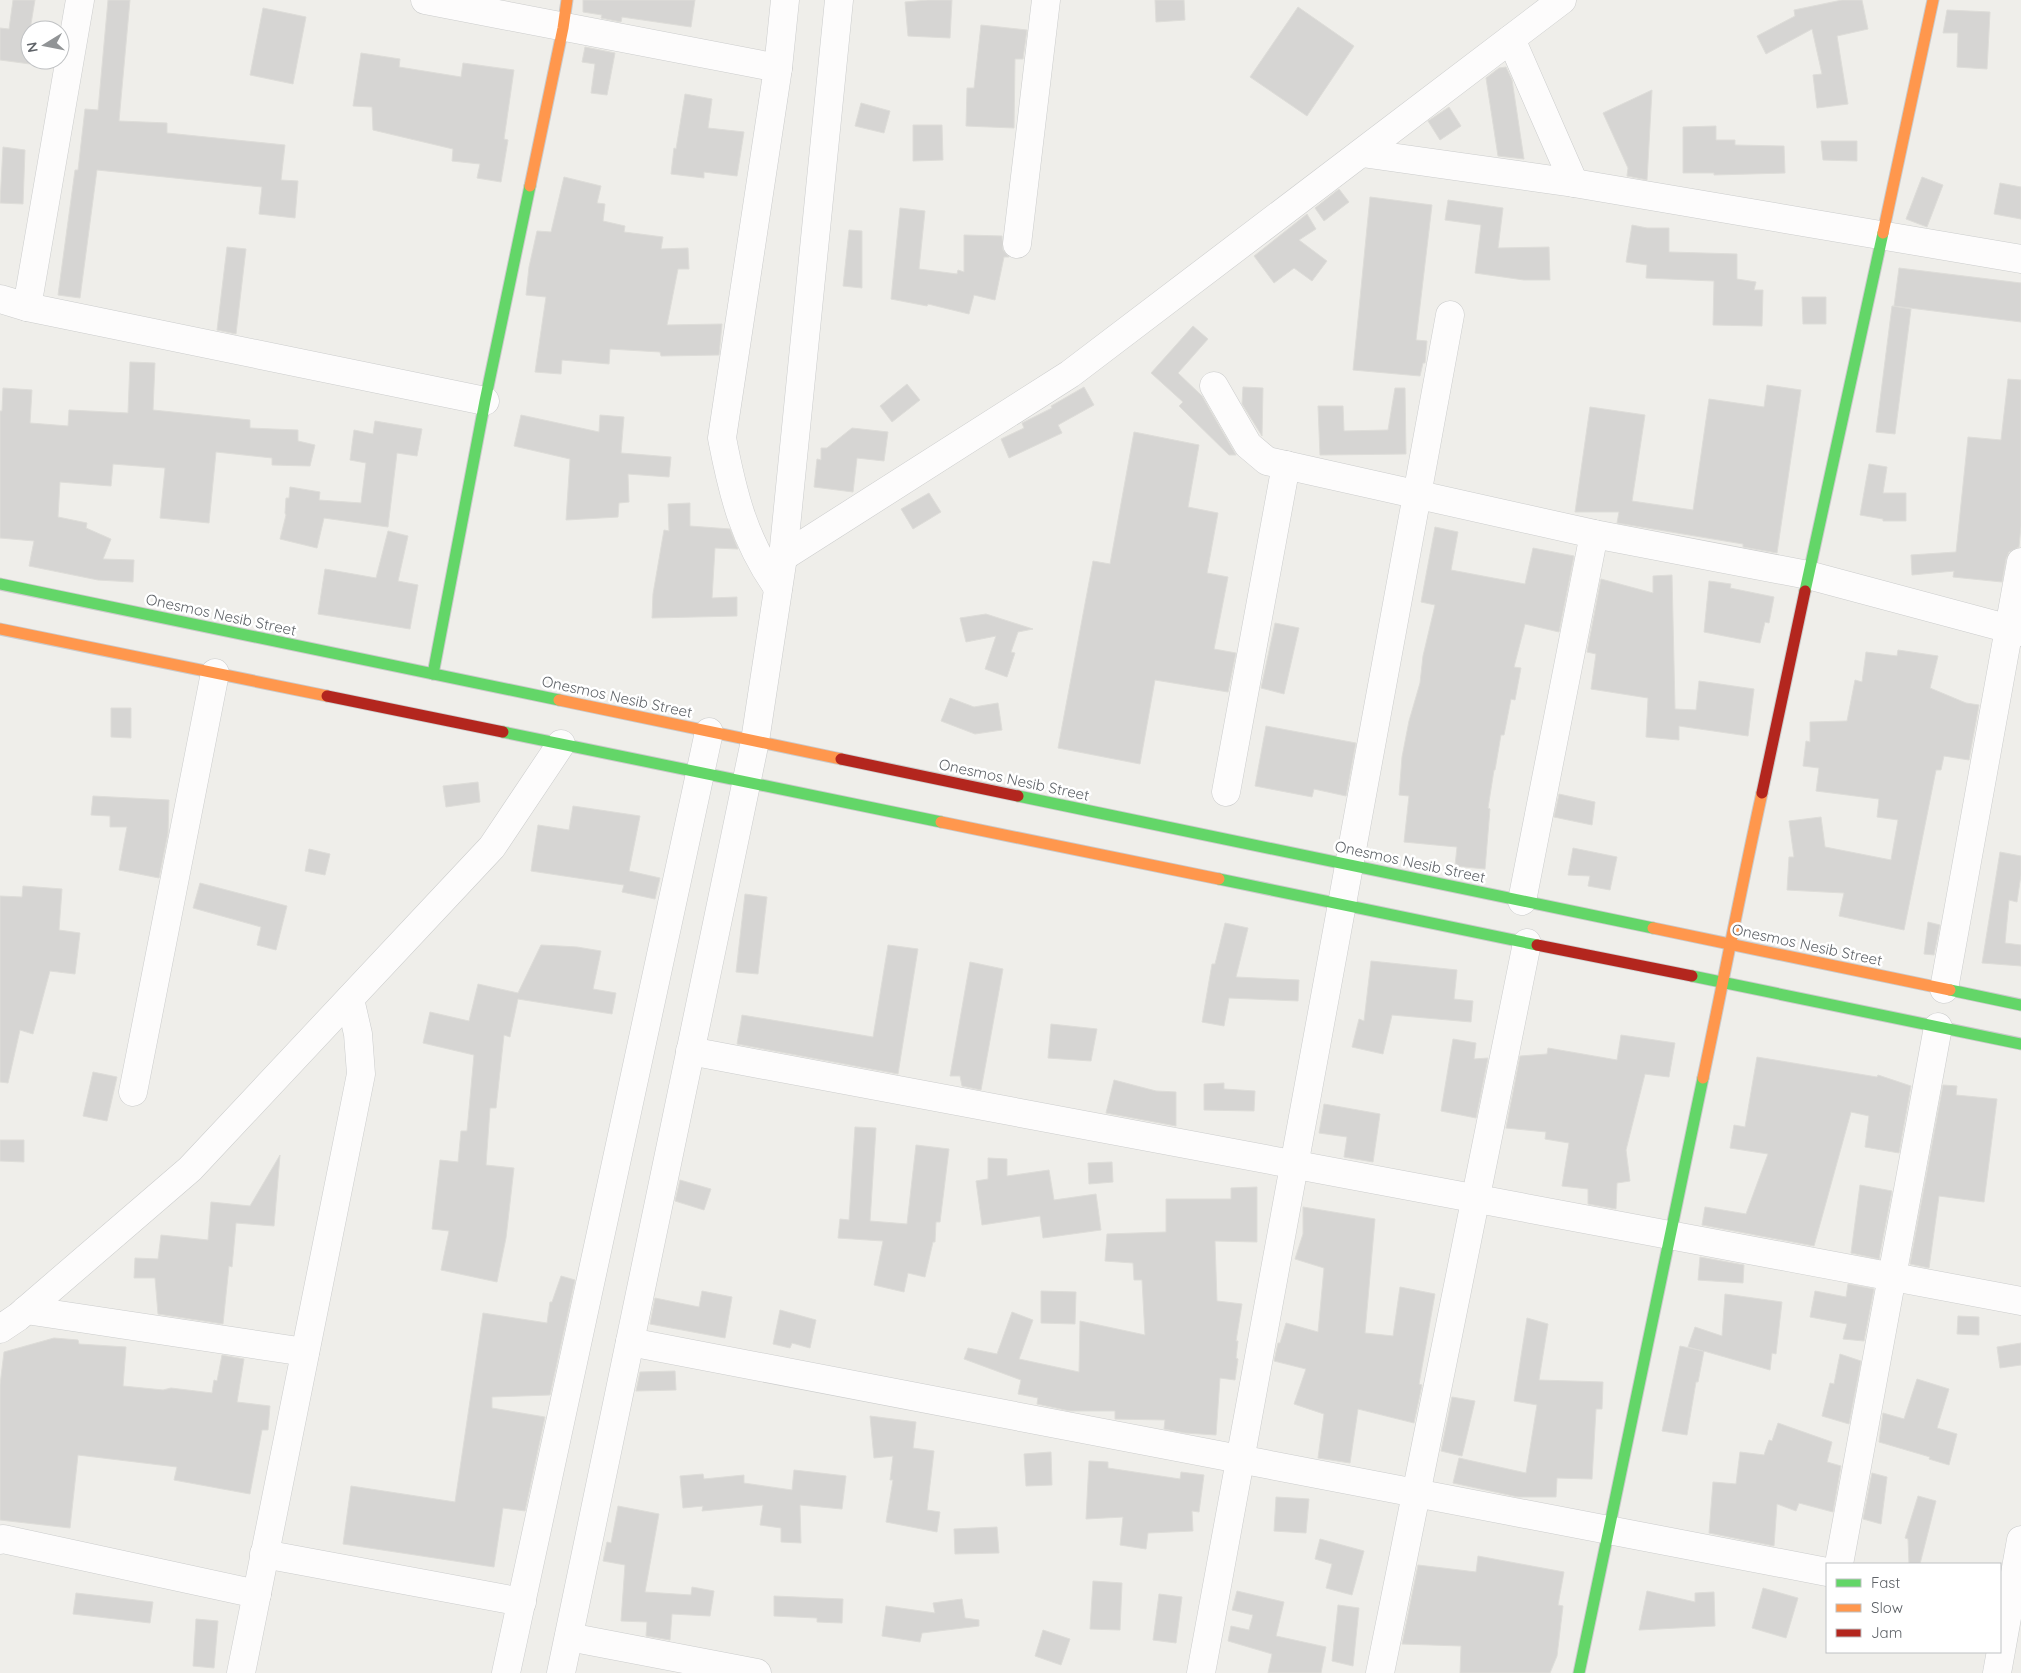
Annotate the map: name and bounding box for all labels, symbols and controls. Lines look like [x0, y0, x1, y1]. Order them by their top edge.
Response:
north arrow [20, 20, 70, 70]
text: N [22, 41, 42, 54]
street label: Onesmos Nesib Street [144, 589, 298, 640]
street label: Onesmos Nesib Street [540, 671, 694, 722]
street label: Onesmos Nesib Street [937, 754, 1091, 805]
street label: Onesmos Nesib Street [1333, 836, 1487, 887]
street label: Onesmos Nesib Street [1730, 919, 1884, 970]
legend [1826, 1563, 2001, 1653]
text: Fast [1871, 1573, 1900, 1592]
text: Slow [1871, 1598, 1903, 1617]
text: Jam [1871, 1623, 1902, 1642]

